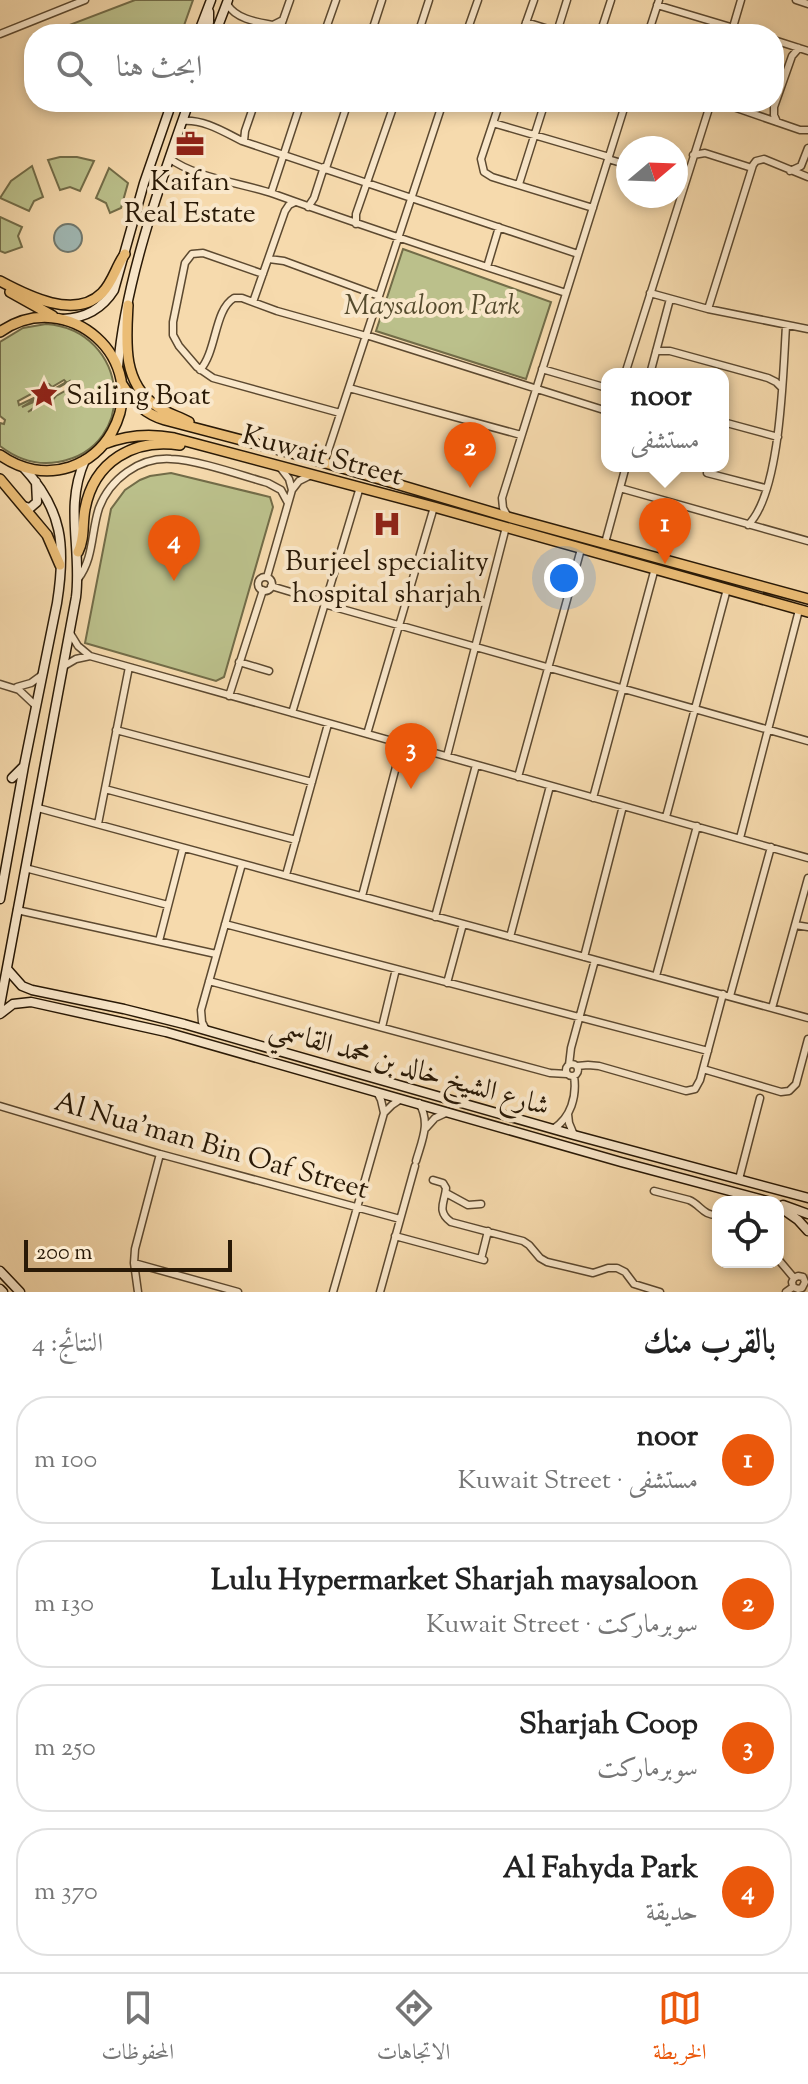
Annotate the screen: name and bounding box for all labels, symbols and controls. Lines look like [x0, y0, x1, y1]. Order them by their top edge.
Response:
search box [24, 24, 784, 112]
icon: search [52, 46, 96, 90]
text: ابحث هنا [116, 47, 202, 90]
office icon: Kaifan Real Estate [175, 129, 205, 159]
north arrow [616, 136, 688, 208]
place label: Kaifan Real Estate [124, 163, 256, 235]
park label: Maysaloon Park [344, 287, 521, 327]
popup [601, 368, 729, 472]
text: noor [630, 376, 692, 419]
place label: Sailing Boat [66, 377, 211, 417]
place icon: Sailing Boat [29, 379, 59, 409]
street label: Kuwait Street [237, 416, 407, 498]
pin: 2 [444, 422, 496, 488]
text: مستشفى [630, 423, 700, 460]
pin: 1 [639, 498, 691, 564]
hospital icon: Burjeel speciality hospital sharjah [372, 509, 402, 539]
pin: 4 [148, 515, 200, 581]
place label: Burjeel speciality hospital sharjah [285, 543, 489, 615]
your location [544, 558, 584, 598]
pin: 3 [385, 723, 437, 789]
street label: شارع الشيخ خالد بن محمد القاسمي [263, 1010, 554, 1132]
street label: Al Nua'man Bin Oaf Street [49, 1083, 373, 1211]
map controls [712, 1196, 784, 1268]
button: locate [712, 1196, 784, 1268]
scale bar [24, 1236, 232, 1272]
text: 200 m [36, 1238, 92, 1270]
text: بالقرب منك [643, 1319, 776, 1368]
text: النتائج: 4 [32, 1326, 103, 1363]
text: noor [637, 1416, 698, 1459]
text: 100 m [34, 1442, 97, 1479]
text: 1 [744, 1442, 752, 1479]
text: مستشفى · Kuwait Street [458, 1463, 698, 1500]
text: Lulu Hypermarket Sharjah maysaloon [211, 1560, 698, 1603]
text: 130 m [34, 1586, 94, 1623]
text: 2 [742, 1586, 754, 1623]
text: سوبرماركت · Kuwait Street [426, 1607, 698, 1644]
text: Sharjah Coop [519, 1704, 698, 1747]
text: 250 m [34, 1730, 96, 1767]
text: 3 [743, 1730, 753, 1767]
text: سوبرماركت [597, 1751, 698, 1788]
text: Al Fahyda Park [503, 1848, 698, 1891]
text: 370 m [34, 1874, 98, 1911]
text: 4 [741, 1874, 755, 1911]
text: حديقة [645, 1895, 698, 1932]
tab: المحفوظات [101, 1986, 174, 2073]
tab: الاتجاهات [377, 1986, 450, 2073]
tab: الخريطة [653, 1986, 707, 2073]

